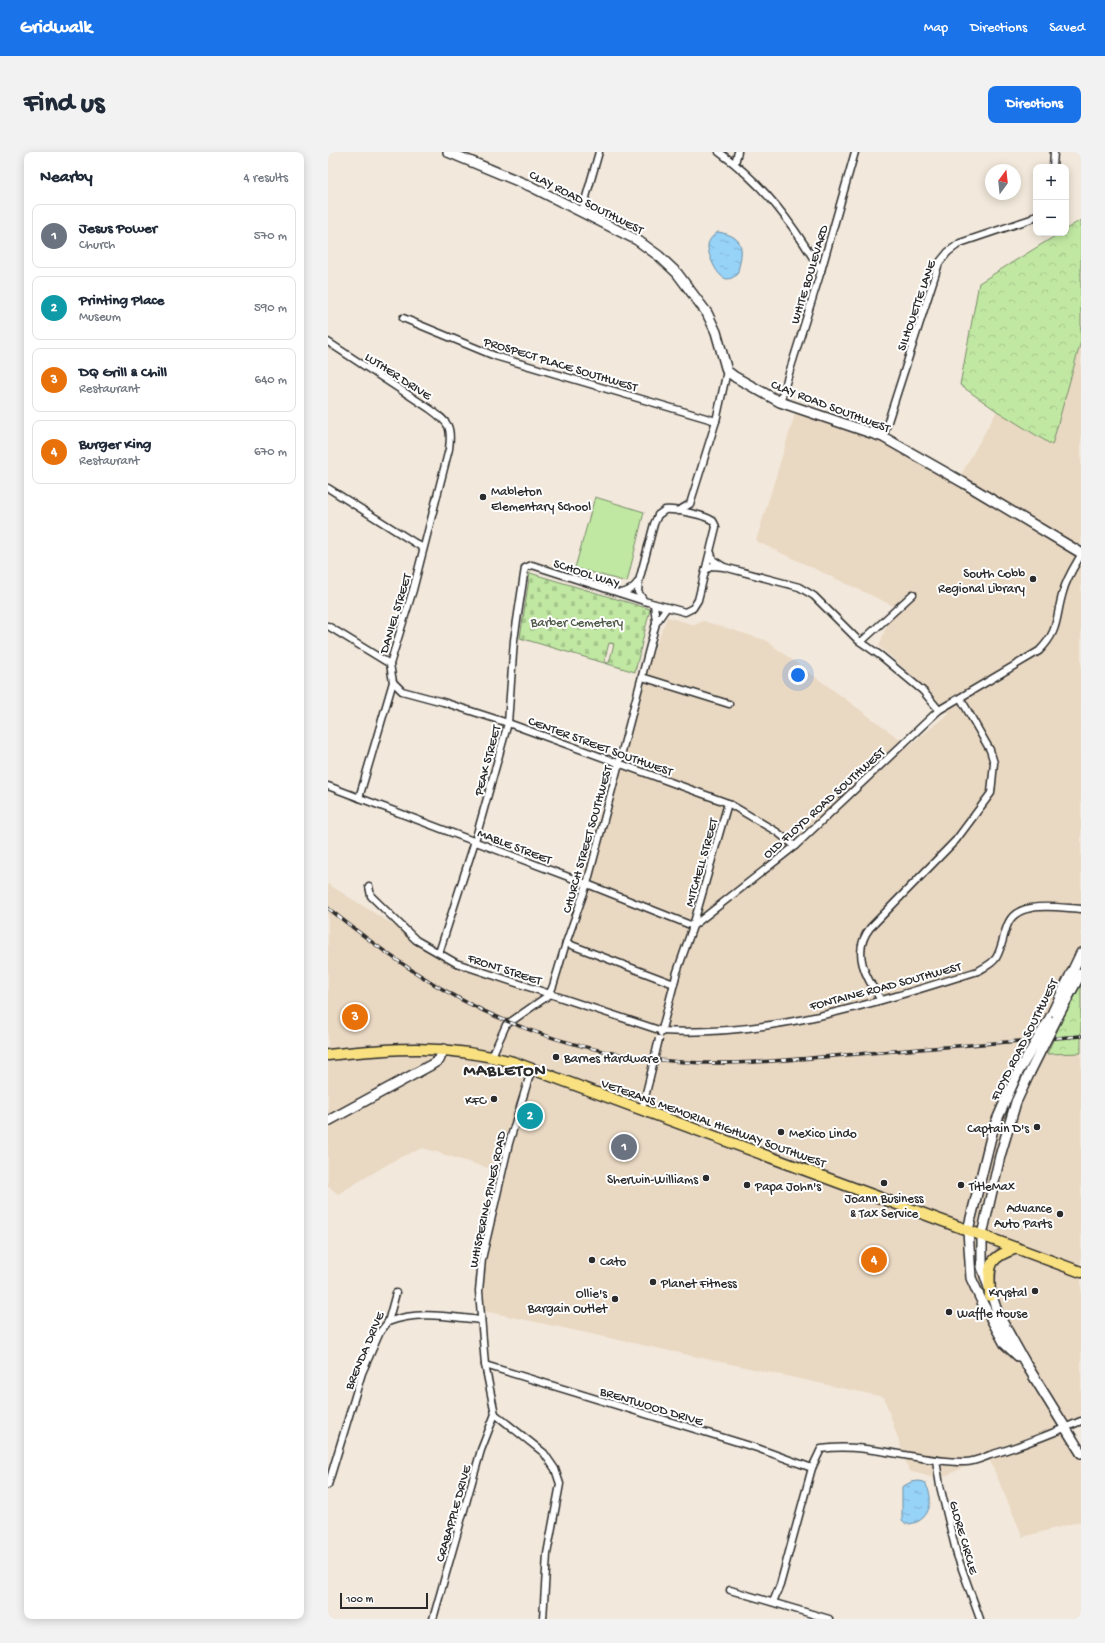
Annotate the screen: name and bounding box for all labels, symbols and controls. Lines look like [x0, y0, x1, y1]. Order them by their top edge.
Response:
text: Gridwalk [20, 17, 92, 40]
text: Map [924, 20, 948, 37]
text: Directions [970, 20, 1027, 37]
text: Saved [1049, 20, 1085, 37]
button: Directions [988, 86, 1081, 123]
text: Find us [24, 88, 104, 121]
north arrow [985, 164, 1021, 200]
map controls [1033, 164, 1069, 236]
button: + [1033, 164, 1069, 200]
text: Nearby [40, 168, 93, 188]
street label: CLAY ROAD SOUTHWEST [526, 168, 646, 239]
text: 4 results [244, 171, 288, 186]
button: − [1033, 200, 1069, 236]
text: Jesus Power [79, 220, 157, 238]
street label: WHITE BOULEVARD [788, 223, 833, 326]
text: 1 [51, 229, 57, 244]
text: 570 m [254, 229, 287, 244]
text: Church [79, 238, 115, 253]
street label: SILHOUETTE LANE [895, 258, 940, 353]
text: Printing Place [79, 292, 164, 310]
text: 2 [51, 301, 57, 316]
text: 590 m [254, 301, 287, 316]
text: Museum [79, 310, 121, 325]
street label: PROSPECT PLACE SOUTHWEST [481, 335, 640, 396]
street label: LUTHER DRIVE [362, 350, 435, 405]
text: DQ Grill & Chill [79, 364, 167, 382]
text: 3 [51, 373, 57, 388]
text: 640 m [255, 373, 287, 388]
street label: CLAY ROAD SOUTHWEST [768, 378, 893, 437]
text: Restaurant [79, 382, 139, 397]
text: Burger King [79, 436, 151, 454]
text: 4 [51, 445, 57, 460]
text: 670 m [254, 445, 287, 460]
text: Restaurant [79, 454, 139, 469]
place label: Mableton Elementary School [491, 485, 591, 515]
marker: Mableton Elementary School [478, 492, 488, 502]
street label: SCHOOL WAY [551, 557, 621, 592]
place label: South Cobb Regional Library [938, 567, 1026, 597]
street label: DANIEL STREET [377, 571, 416, 656]
marker: South Cobb Regional Library [1028, 574, 1038, 584]
park label: Barber Cemetery [530, 616, 624, 631]
your location [788, 665, 808, 685]
street label: CENTER STREET SOUTHWEST [526, 714, 675, 781]
street label: PEAK STREET [472, 723, 505, 798]
street label: OLD FLOYD ROAD SOUTHWEST [761, 744, 889, 863]
street label: CHURCH STREET SOUTHWEST [560, 763, 617, 915]
street label: MITCHELL STREET [683, 816, 722, 909]
street label: MABLE STREET [475, 826, 554, 869]
street label: FRONT STREET [464, 951, 544, 990]
street label: FONTAINE ROAD SOUTHWEST [807, 960, 964, 1015]
street label: FLOYD ROAD SOUTHWEST [988, 976, 1063, 1104]
pin: 3 [342, 1002, 368, 1032]
marker: Barnes Hardware [551, 1052, 561, 1062]
place label: Barnes Hardware [563, 1052, 659, 1067]
district label: MABLETON [463, 1062, 547, 1082]
street label: VETERANS MEMORIAL HIGHWAY SOUTHWEST [598, 1076, 828, 1172]
place label: KFC [465, 1094, 487, 1109]
marker: KFC [489, 1094, 499, 1104]
pin: 2 [517, 1101, 543, 1131]
place label: Captain D's [967, 1122, 1030, 1137]
marker: Captain D's [1032, 1122, 1042, 1132]
marker: Mexico Lindo [776, 1127, 786, 1137]
place label: Mexico Lindo [789, 1127, 857, 1142]
street label: WHISPERING PINES ROAD [467, 1129, 510, 1269]
pin: 1 [611, 1132, 637, 1162]
place label: Sherwin-Williams [607, 1173, 699, 1188]
marker: Sherwin-Williams [701, 1173, 711, 1183]
marker: Joann Business & Tax Service [879, 1178, 889, 1188]
marker: Papa John's [742, 1180, 752, 1190]
place label: Papa John's [754, 1180, 822, 1195]
marker: TitleMax [956, 1180, 966, 1190]
place label: TitleMax [968, 1180, 1015, 1195]
place label: Joann Business & Tax Service [844, 1192, 925, 1222]
place label: Advance Auto Parts [994, 1202, 1053, 1232]
marker: Advance Auto Parts [1055, 1209, 1065, 1219]
pin: 4 [861, 1245, 887, 1275]
marker: Cato [587, 1255, 597, 1265]
place label: Cato [600, 1255, 627, 1270]
marker: Planet Fitness [648, 1277, 658, 1287]
place label: Planet Fitness [660, 1277, 738, 1292]
place label: Krystal [989, 1286, 1027, 1301]
marker: Krystal [1030, 1286, 1040, 1296]
place label: Ollie's Bargain Outlet [527, 1287, 609, 1317]
marker: Ollie's Bargain Outlet [610, 1294, 620, 1304]
marker: Waffle House [944, 1307, 954, 1317]
place label: Waffle House [957, 1307, 1028, 1322]
street label: BRENDA DRIVE [342, 1309, 389, 1393]
street label: BRENTWOOD DRIVE [597, 1384, 706, 1430]
street label: CRABAPPLE DRIVE [433, 1463, 476, 1564]
street label: GLORE CIRCLE [945, 1499, 980, 1577]
scale bar [340, 1591, 428, 1610]
text: 100 m [346, 1594, 373, 1606]

